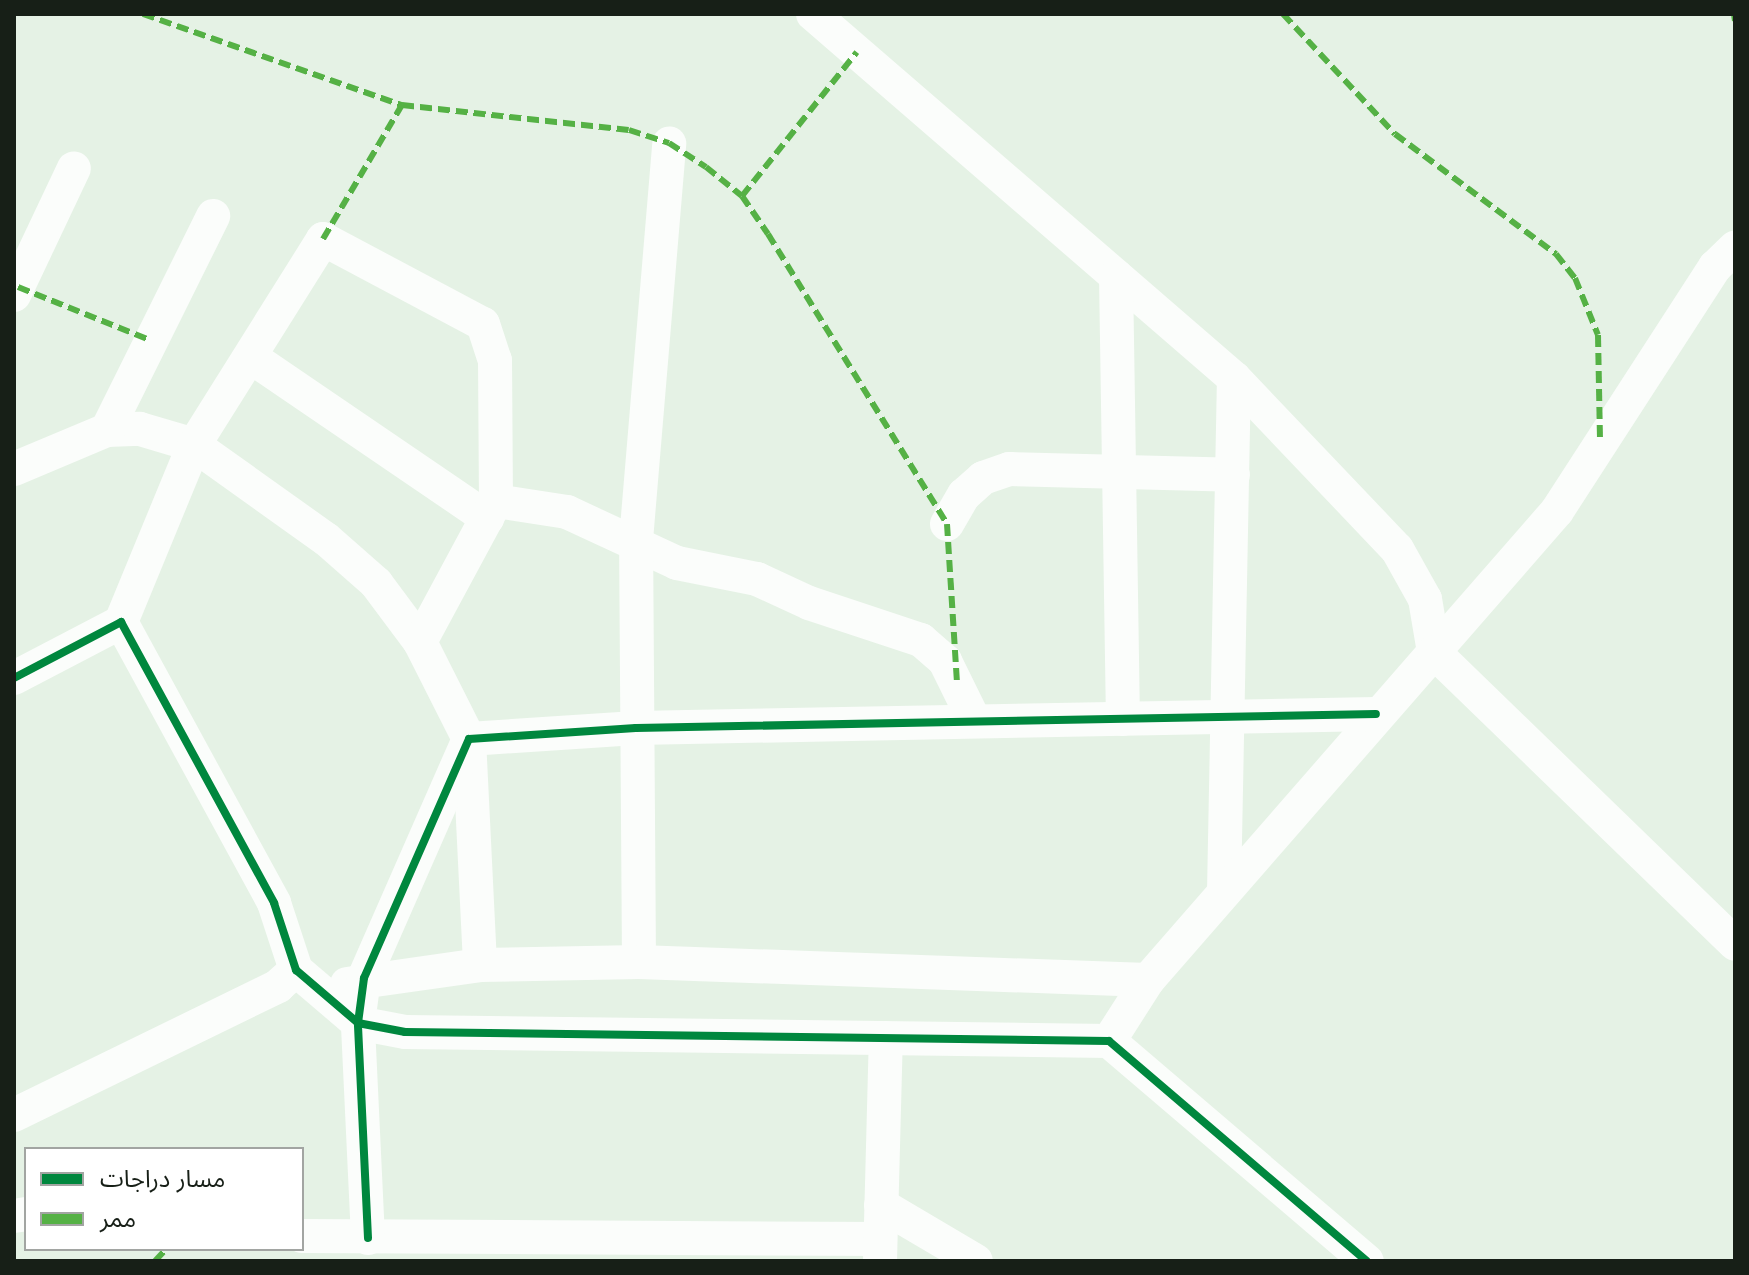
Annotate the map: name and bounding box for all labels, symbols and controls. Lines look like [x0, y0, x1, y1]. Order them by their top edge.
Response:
legend [24, 1147, 304, 1251]
text: مسار دراجات [100, 1163, 225, 1194]
text: ممر [100, 1203, 136, 1234]

